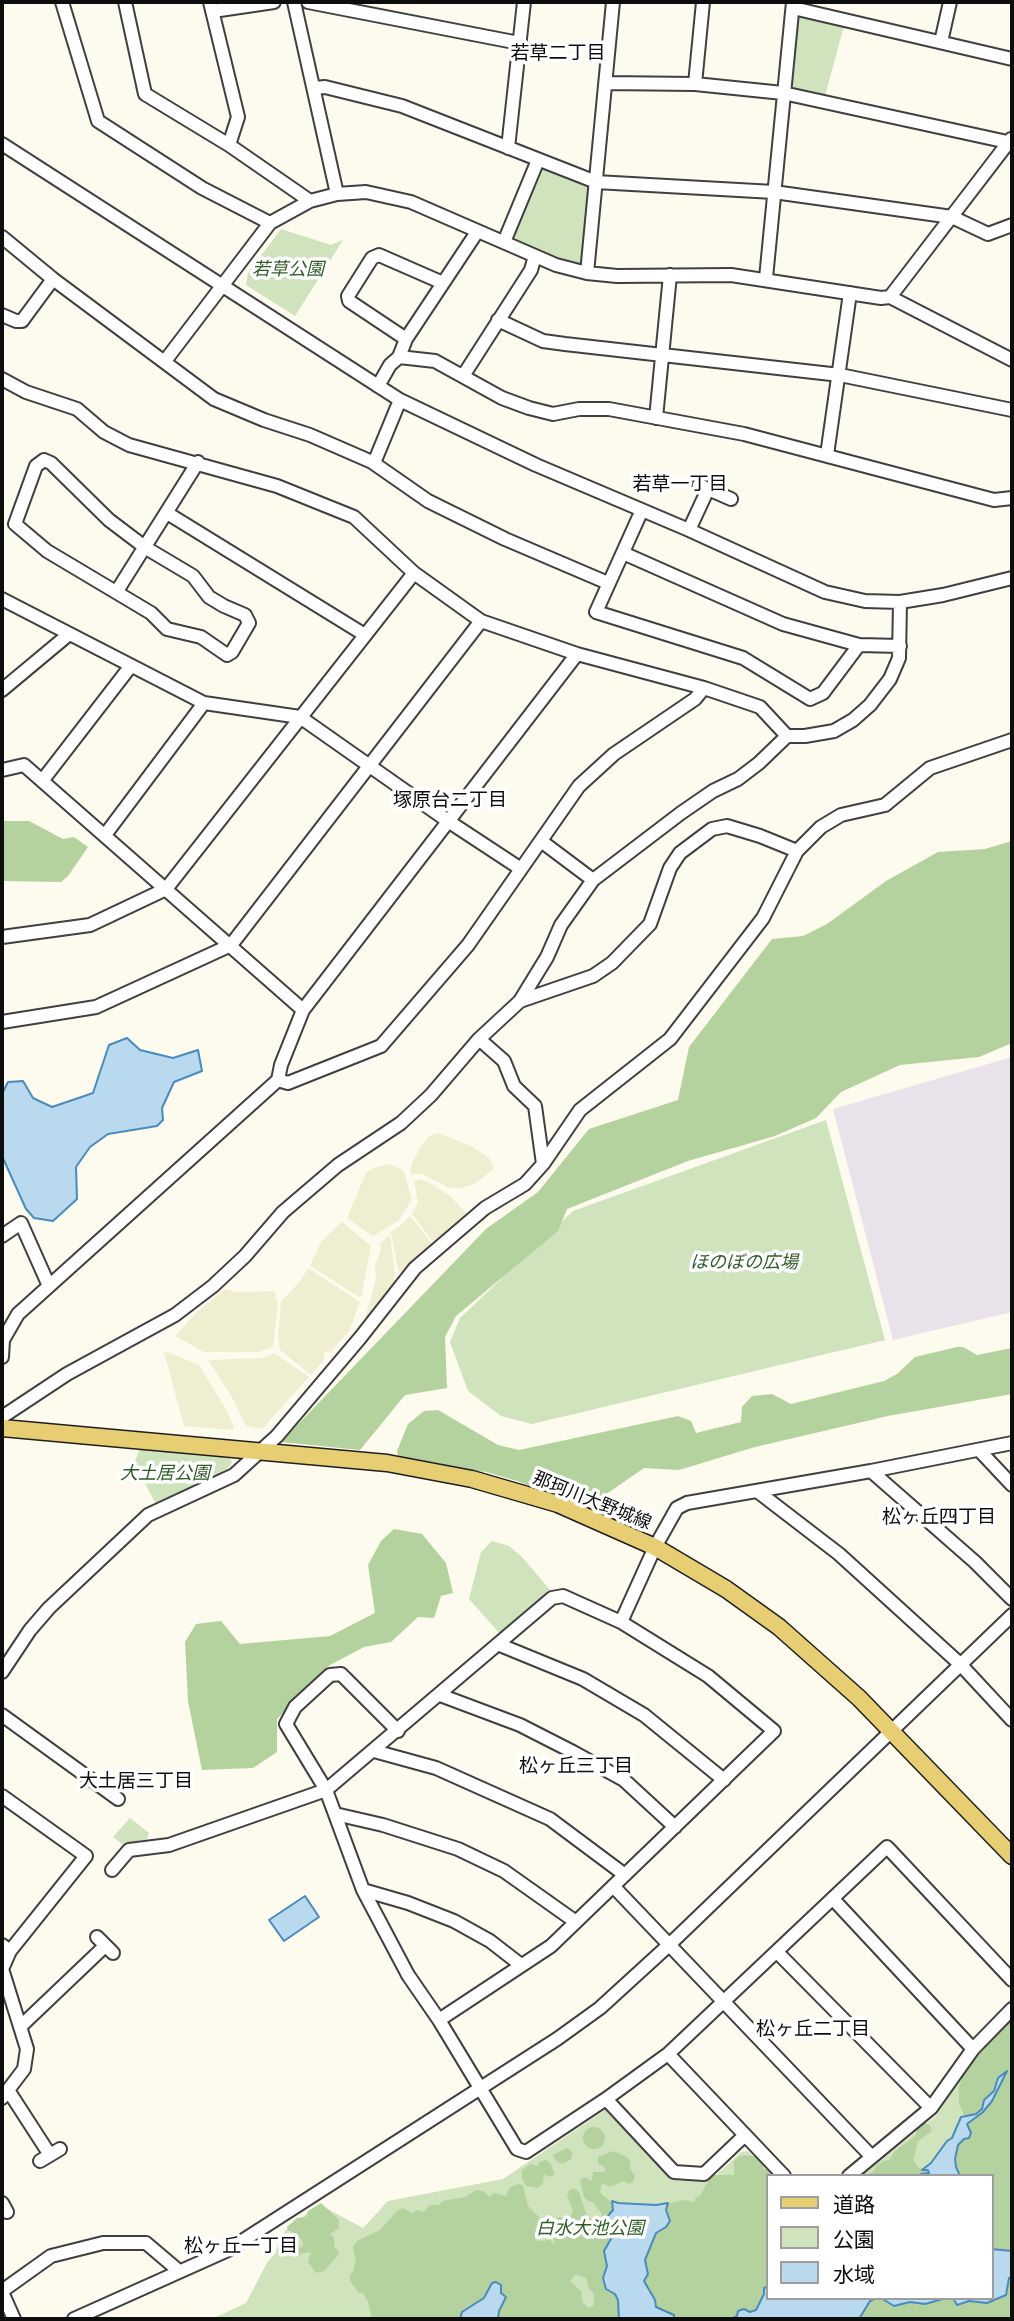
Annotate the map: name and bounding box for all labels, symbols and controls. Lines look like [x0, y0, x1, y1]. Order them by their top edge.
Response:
district label: 若草二丁目 [511, 43, 605, 65]
park label: 若草公園 [252, 259, 324, 281]
district label: 若草一丁目 [633, 474, 727, 496]
district label: 塚原台二丁目 [393, 790, 507, 812]
park label: ほのぼの広場 [690, 1252, 798, 1274]
park label: 大土居公園 [120, 1463, 210, 1485]
street label: 那珂川大野城線 [530, 1467, 654, 1535]
district label: 松ヶ丘四丁目 [882, 1507, 996, 1529]
district label: 松ヶ丘三丁目 [519, 1756, 633, 1778]
district label: 大土居三丁目 [79, 1771, 193, 1793]
district label: 松ヶ丘二丁目 [756, 2019, 870, 2041]
legend [766, 2174, 993, 2300]
text: 道路 [833, 2190, 875, 2218]
park label: 白水大池公園 [536, 2218, 644, 2240]
text: 公園 [833, 2225, 875, 2253]
district label: 松ヶ丘一丁目 [184, 2236, 298, 2258]
text: 水域 [833, 2260, 875, 2288]

